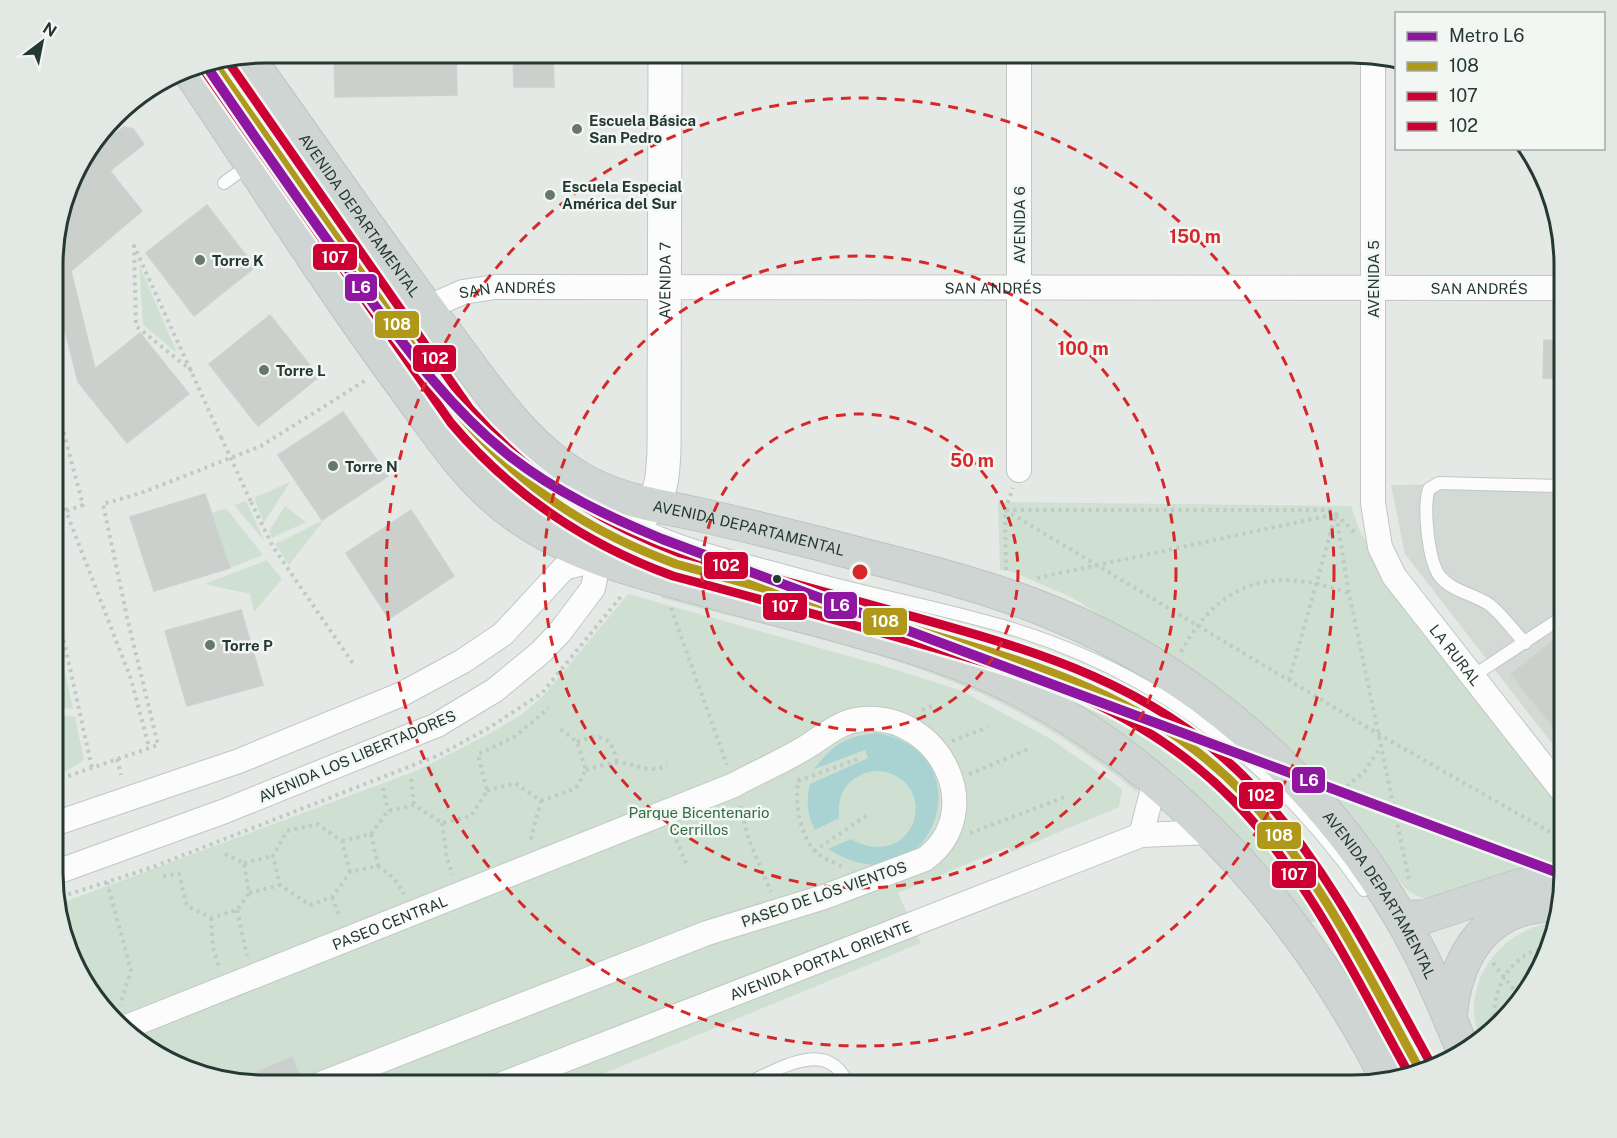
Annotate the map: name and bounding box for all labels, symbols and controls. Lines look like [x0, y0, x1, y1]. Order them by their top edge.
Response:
north arrow [12, 12, 72, 72]
legend [1395, 12, 1605, 150]
text: N [39, 18, 60, 41]
text: Metro L6 [1449, 25, 1525, 46]
text: 108 [1449, 55, 1479, 76]
text: 107 [1449, 85, 1478, 106]
place label: Escuela Básica San Pedro [589, 112, 696, 146]
text: 102 [1449, 115, 1478, 136]
marker: Escuela Básica San Pedro [570, 122, 584, 136]
street label: AVENIDA DEPARTAMENTAL [296, 130, 424, 300]
place label: Escuela Especial América del Sur [562, 178, 683, 212]
street label: AVENIDA 6 [1011, 186, 1028, 264]
marker: Escuela Especial América del Sur [543, 188, 557, 202]
text: 150 m [1169, 226, 1221, 247]
street label: AVENIDA 5 [1365, 240, 1382, 318]
street label: AVENIDA 7 [656, 242, 673, 319]
line badge: 107 [312, 243, 358, 271]
text: 107 [322, 248, 348, 267]
place label: Torre K [212, 252, 264, 269]
marker: Torre K [193, 253, 207, 267]
line badge: L6 [344, 273, 378, 302]
text: L6 [351, 278, 371, 297]
street label: SAN ANDRÉS [458, 278, 556, 301]
street label: SAN ANDRÉS [945, 279, 1042, 296]
street label: SAN ANDRÉS [1431, 279, 1528, 296]
line badge: 108 [374, 310, 420, 339]
text: 108 [383, 315, 411, 334]
text: 100 m [1057, 338, 1109, 359]
line badge: 102 [412, 344, 457, 373]
text: 102 [421, 349, 449, 368]
place label: Torre L [276, 362, 326, 379]
marker: Torre L [257, 363, 271, 377]
text: 50 m [950, 450, 994, 471]
place label: Torre N [345, 458, 398, 475]
marker: Torre N [326, 459, 340, 473]
street label: AVENIDA DEPARTAMENTAL [652, 497, 847, 559]
line badge: 102 [703, 551, 749, 580]
text: 102 [712, 556, 740, 575]
centre of rings [850, 562, 870, 582]
unlabelled marker [771, 573, 783, 585]
line badge: L6 [823, 591, 858, 620]
line badge: 107 [762, 592, 808, 621]
text: L6 [830, 596, 850, 615]
text: 107 [772, 597, 798, 616]
line badge: 108 [862, 607, 908, 636]
text: 108 [871, 612, 899, 631]
street label: LA RURAL [1427, 621, 1485, 689]
place label: Torre P [222, 637, 273, 654]
marker: Torre P [203, 638, 217, 652]
street label: AVENIDA LOS LIBERTADORES [256, 707, 458, 805]
line badge: L6 [1291, 766, 1326, 794]
text: L6 [1299, 771, 1319, 790]
line badge: 102 [1238, 781, 1284, 810]
text: 102 [1247, 786, 1275, 805]
park label: Parque Bicentenario Cerrillos [629, 804, 769, 838]
street label: AVENIDA DEPARTAMENTAL [1320, 807, 1440, 981]
line badge: 108 [1256, 821, 1302, 850]
text: 108 [1265, 826, 1293, 845]
street label: PASEO DE LOS VIENTOS [739, 858, 909, 930]
line badge: 107 [1271, 860, 1317, 889]
text: 107 [1281, 865, 1307, 884]
street label: PASEO CENTRAL [330, 892, 450, 953]
street label: AVENIDA PORTAL ORIENTE [727, 917, 914, 1003]

